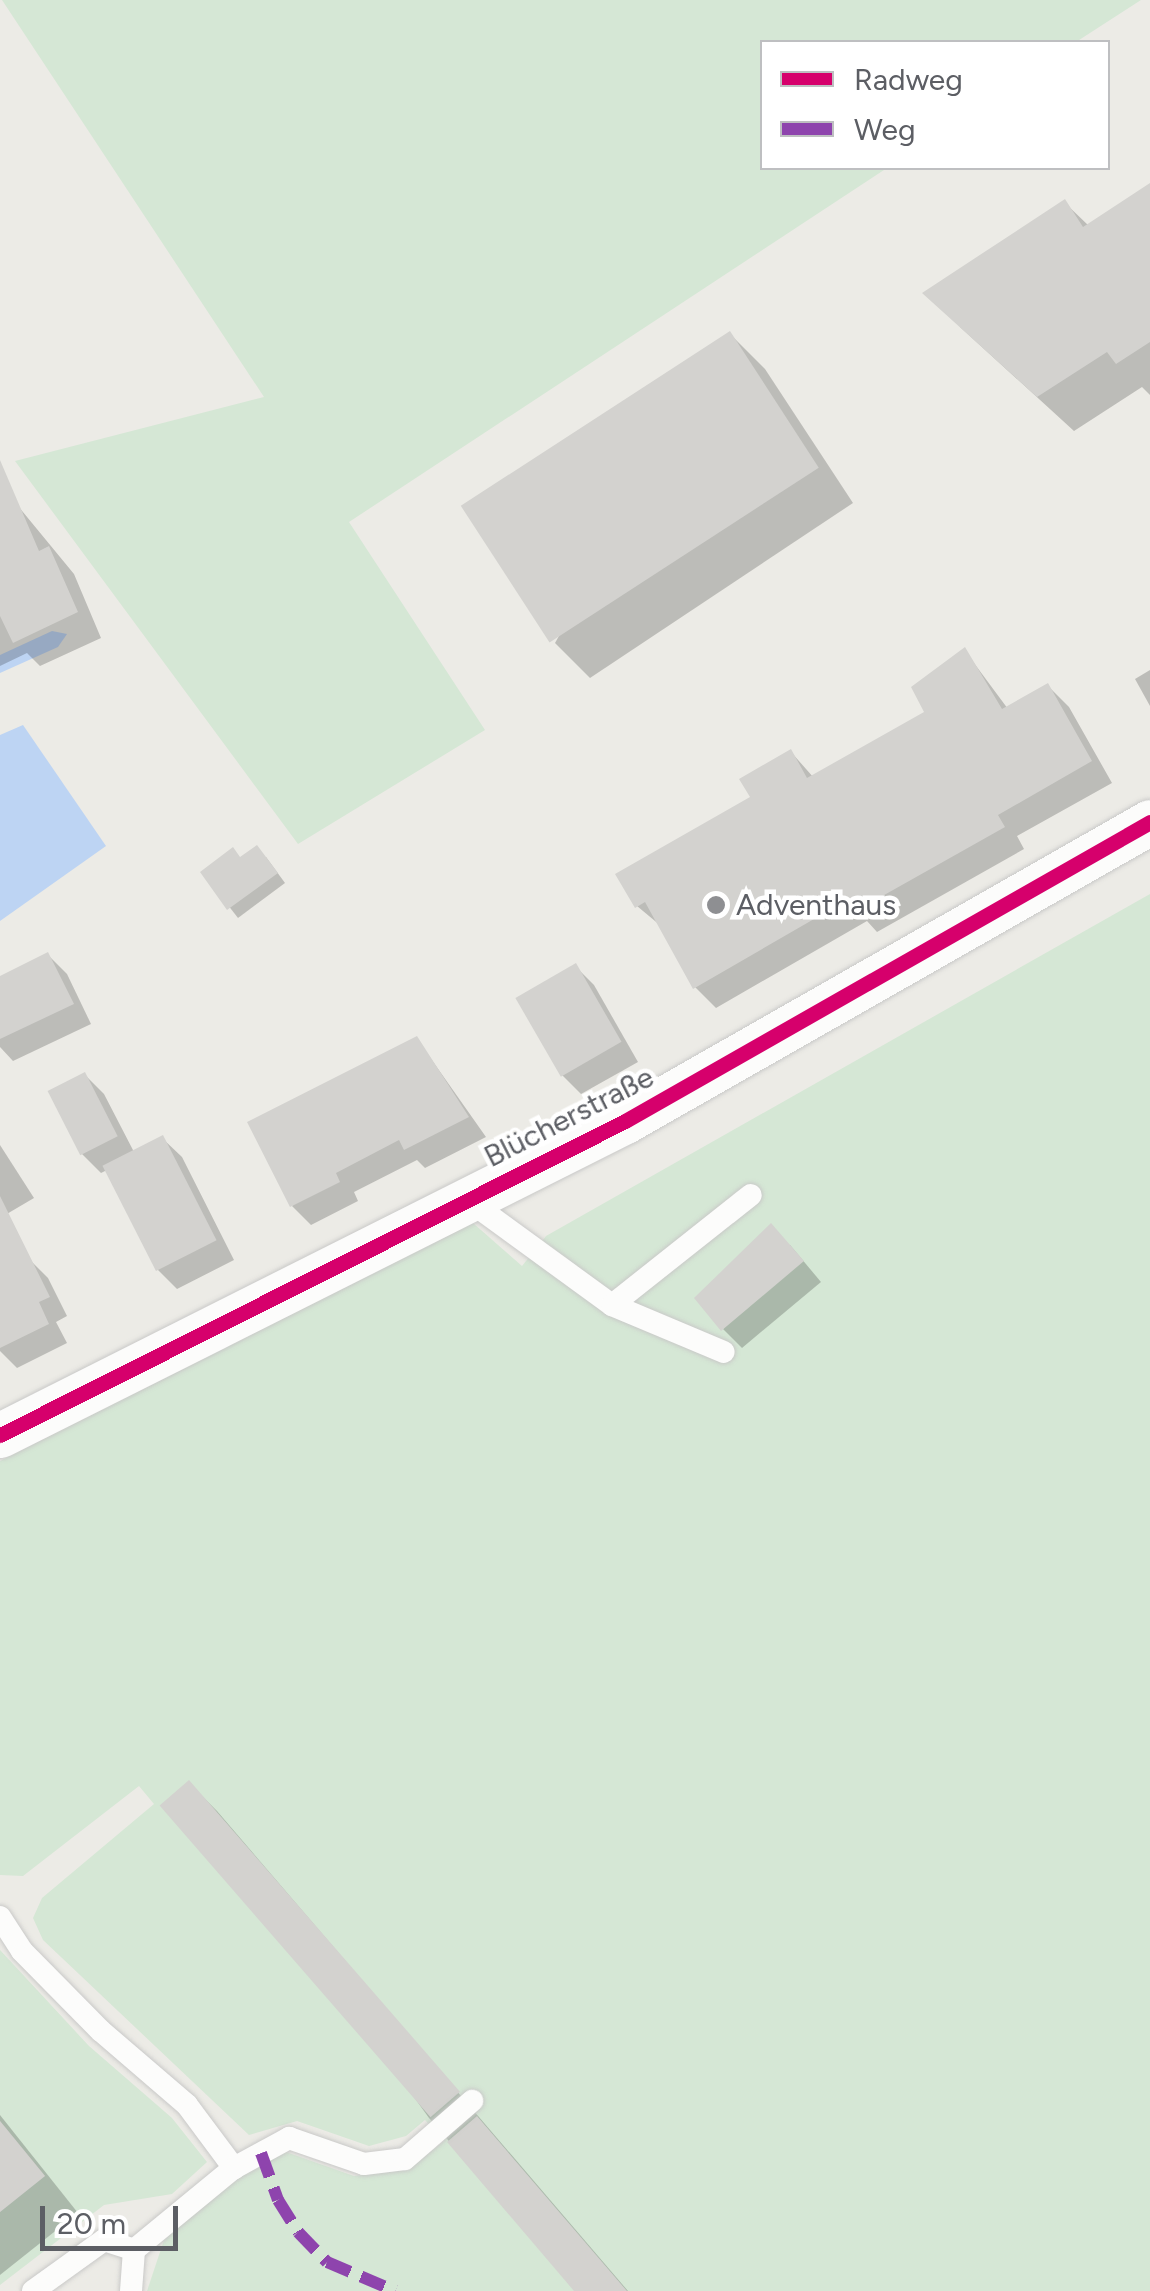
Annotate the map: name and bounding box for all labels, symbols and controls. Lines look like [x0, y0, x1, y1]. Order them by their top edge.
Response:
legend [760, 40, 1110, 170]
text: Radweg [854, 61, 963, 98]
text: Weg [854, 111, 916, 148]
place label: Adventhaus [736, 887, 896, 923]
marker: Adventhaus [705, 894, 727, 916]
street label: Blücherstraße [478, 1059, 660, 1175]
scale bar [45, 2186, 182, 2248]
text: 20 m [57, 2205, 126, 2242]

